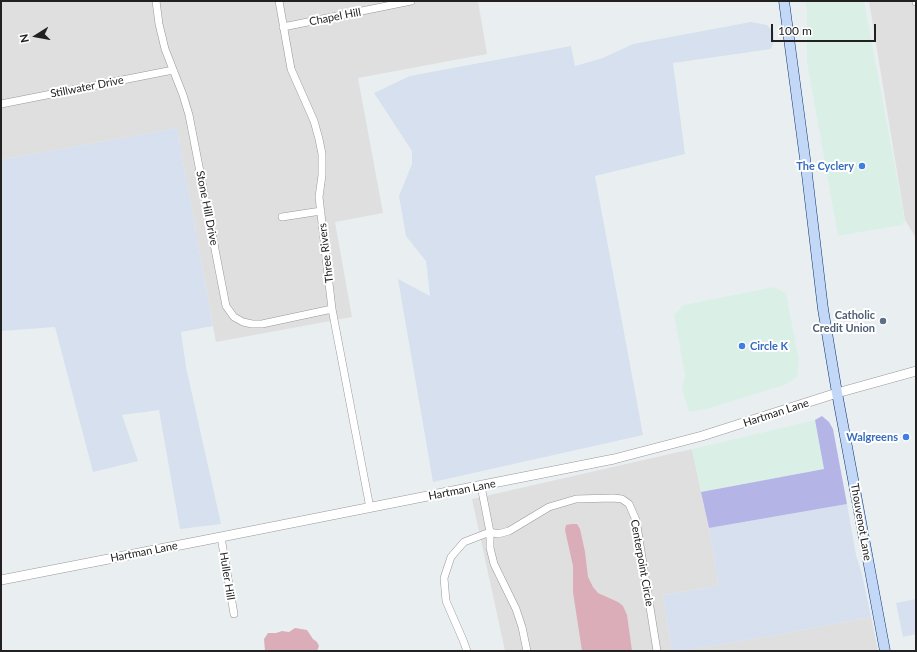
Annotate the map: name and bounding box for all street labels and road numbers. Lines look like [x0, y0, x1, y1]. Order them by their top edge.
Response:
street label: Chapel Hill [308, 6, 362, 28]
street label: Stillwater Drive [49, 73, 125, 101]
street label: Stone Hill Drive [193, 170, 221, 246]
street label: Three Rivers [316, 222, 336, 284]
street label: Hartman Lane [742, 396, 810, 430]
street label: Hartman Lane [427, 477, 497, 503]
street label: Thouvenot Lane [848, 482, 874, 562]
street label: Centerpoint Circle [628, 518, 656, 608]
street label: Hartman Lane [109, 539, 179, 565]
street label: Huller Hill [217, 551, 237, 601]

